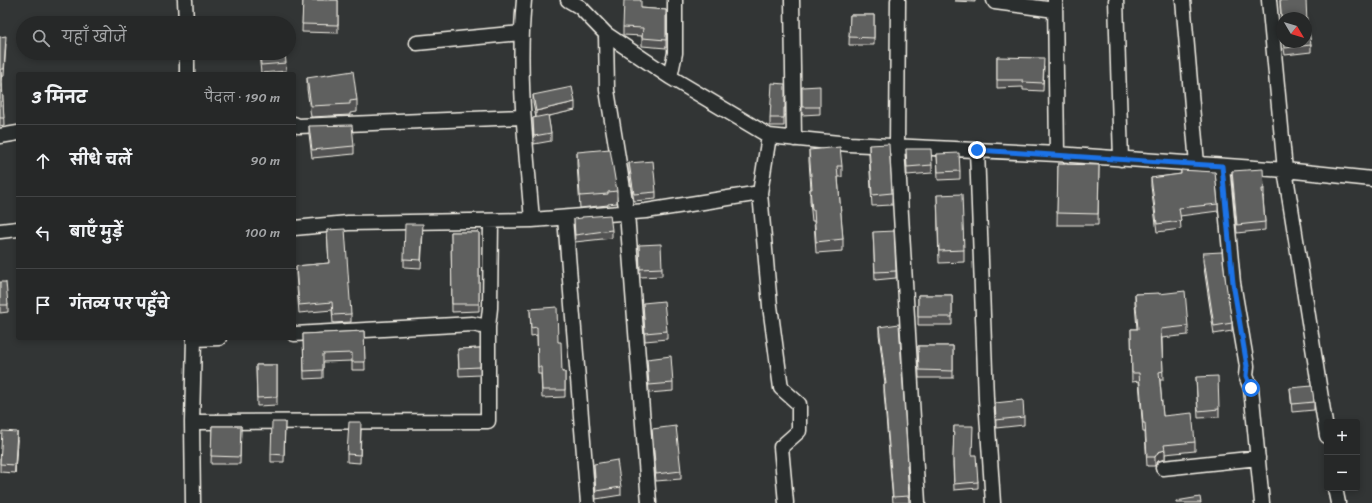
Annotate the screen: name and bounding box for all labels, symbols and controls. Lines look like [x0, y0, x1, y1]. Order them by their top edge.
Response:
north arrow [1276, 12, 1312, 48]
search box [16, 16, 296, 60]
text: यहाँ खोजें [62, 24, 127, 50]
icon: search [30, 27, 52, 49]
text: 3 मिनट [32, 82, 87, 112]
text: पैदल · 190 m [205, 86, 280, 109]
route end [968, 141, 986, 159]
text: सीधे चलें [70, 147, 131, 173]
text: 90 m [250, 149, 280, 172]
icon: ahead [32, 150, 54, 172]
text: बाएँ मुड़ें [70, 219, 123, 245]
text: 100 m [245, 221, 280, 244]
icon: left [32, 222, 54, 244]
text: गंतव्य पर पहुँचे [70, 291, 169, 317]
icon: arrive [32, 294, 54, 316]
route start [1242, 379, 1260, 397]
map controls [1324, 419, 1360, 491]
button: + [1324, 419, 1360, 455]
button: − [1324, 455, 1360, 491]

